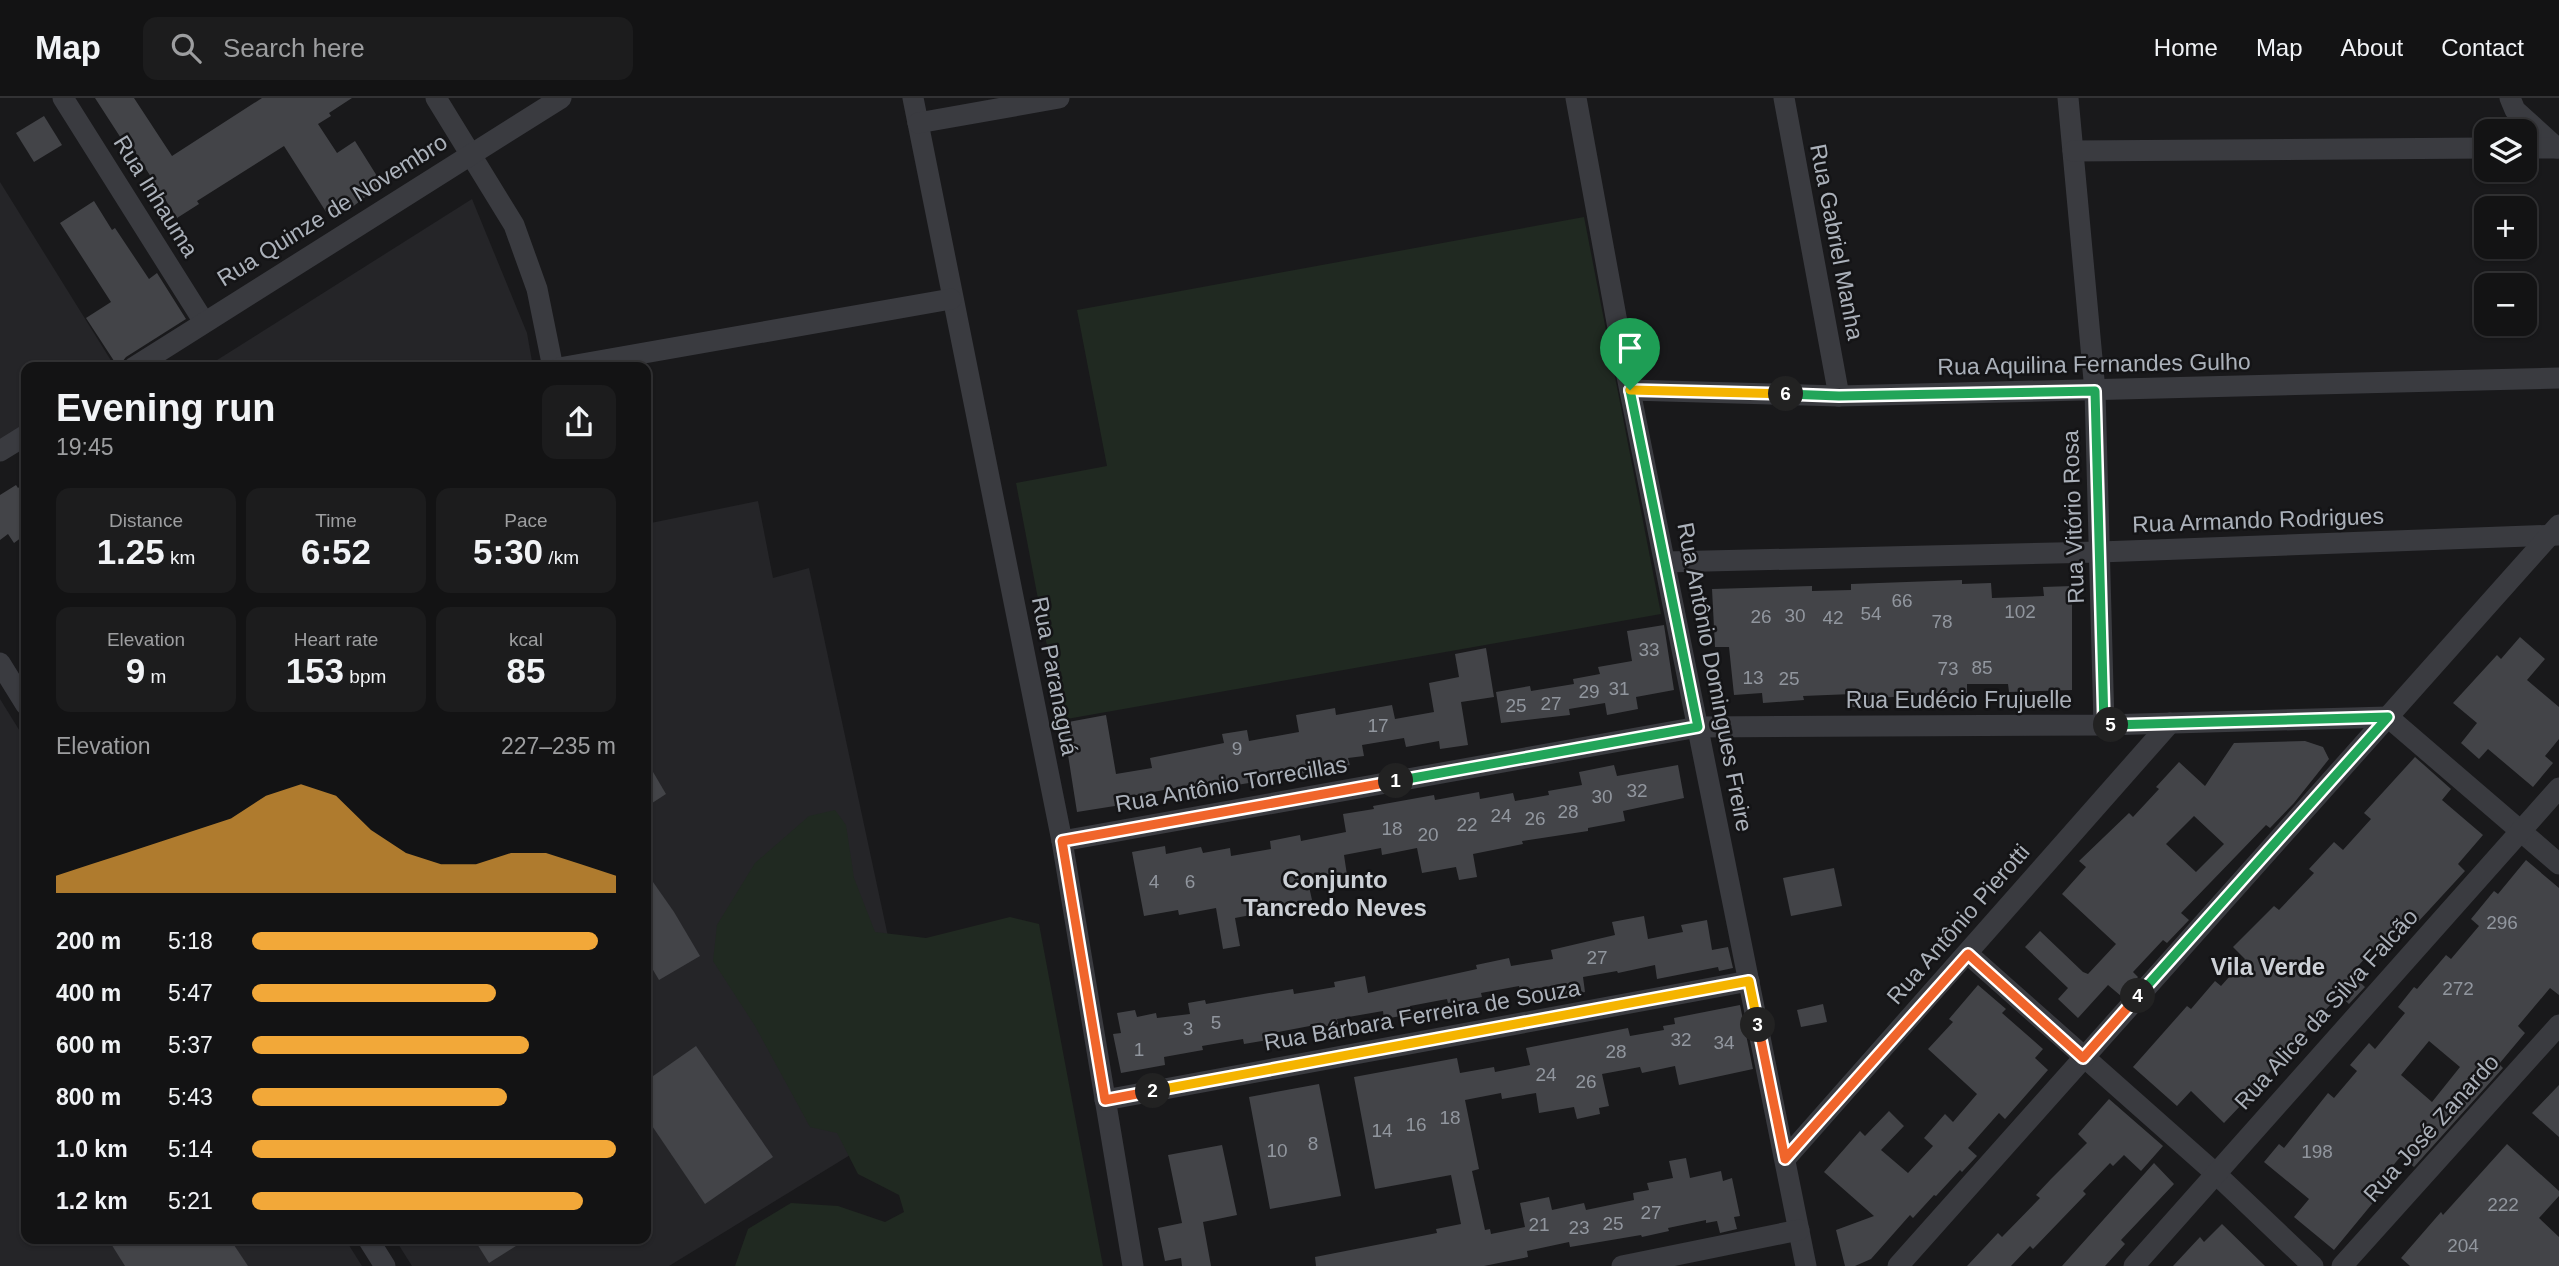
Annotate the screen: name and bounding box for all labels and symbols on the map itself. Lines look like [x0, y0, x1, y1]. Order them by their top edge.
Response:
street label: Rua Quinze de Novembro [212, 129, 452, 291]
street label: Rua Inhauma [108, 131, 204, 262]
street label: Rua Gabriel Manha [1805, 142, 1869, 343]
pin [1600, 318, 1660, 390]
street label: Rua Aquilina Fernandes Gulho [1937, 348, 2251, 380]
pin: 6 [1768, 376, 1803, 412]
street label: Rua Vitório Rosa [2057, 430, 2089, 604]
street label: Rua Armando Rodrigues [2132, 503, 2384, 537]
street label: Rua Antônio Domingues Freire [1672, 520, 1758, 834]
house number: 66 [1891, 590, 1913, 611]
street label: Rua Paranaguá [1027, 594, 1083, 758]
house number: 102 [2004, 601, 2036, 622]
house number: 54 [1860, 603, 1882, 624]
house number: 30 [1784, 605, 1806, 626]
house number: 26 [1750, 606, 1772, 627]
house number: 42 [1822, 607, 1844, 628]
house number: 78 [1931, 611, 1953, 632]
house number: 33 [1638, 639, 1660, 660]
house number: 85 [1971, 657, 1993, 678]
house number: 73 [1937, 658, 1959, 679]
house number: 13 [1742, 667, 1764, 688]
house number: 25 [1778, 668, 1800, 689]
house number: 31 [1608, 678, 1630, 699]
house number: 29 [1578, 681, 1600, 702]
street label: Rua Eudécio Frujuelle [1846, 687, 2072, 713]
house number: 27 [1540, 693, 1562, 714]
house number: 25 [1505, 695, 1527, 716]
pin: 5 [2094, 708, 2128, 742]
house number: 17 [1367, 715, 1389, 736]
house number: 9 [1232, 738, 1242, 759]
street label: Rua Antônio Torrecillas [1113, 751, 1349, 817]
pin: 1 [1378, 764, 1414, 798]
house number: 32 [1626, 780, 1648, 801]
house number: 30 [1591, 786, 1613, 807]
house number: 28 [1557, 801, 1579, 822]
house number: 24 [1490, 805, 1512, 826]
house number: 26 [1524, 808, 1546, 829]
house number: 22 [1456, 814, 1478, 835]
house number: 18 [1381, 818, 1403, 839]
house number: 20 [1417, 824, 1439, 845]
street label: Rua Antônio Pierotti [1882, 839, 2034, 1009]
district label: Conjunto Tancredo Neves [1243, 866, 1427, 921]
house number: 4 [1149, 871, 1160, 892]
house number: 6 [1185, 871, 1195, 892]
street label: Rua Alice da Silva Falcão [2229, 903, 2423, 1115]
house number: 296 [2486, 912, 2518, 933]
house number: 27 [1586, 947, 1608, 968]
district label: Vila Verde [2211, 953, 2325, 980]
street label: Rua Bárbara Ferreira de Souza [1262, 974, 1582, 1056]
pin: 4 [2120, 978, 2156, 1014]
house number: 272 [2442, 978, 2474, 999]
pin: 3 [1740, 1007, 1776, 1042]
house number: 5 [1211, 1012, 1221, 1033]
house number: 3 [1183, 1018, 1193, 1039]
house number: 32 [1670, 1029, 1692, 1050]
house number: 34 [1713, 1032, 1735, 1053]
house number: 1 [1134, 1039, 1144, 1060]
house number: 28 [1605, 1041, 1627, 1062]
street label: Rua José Zanardo [2358, 1049, 2504, 1207]
house number: 24 [1535, 1064, 1557, 1085]
house number: 26 [1575, 1071, 1597, 1092]
pin: 2 [1136, 1074, 1170, 1108]
house number: 18 [1439, 1107, 1461, 1128]
house number: 16 [1405, 1114, 1427, 1135]
house number: 14 [1371, 1120, 1393, 1141]
house number: 8 [1308, 1133, 1318, 1154]
house number: 10 [1266, 1140, 1288, 1161]
house number: 198 [2301, 1141, 2333, 1162]
house number: 222 [2487, 1194, 2519, 1215]
house number: 27 [1640, 1202, 1662, 1223]
house number: 25 [1602, 1213, 1624, 1234]
house number: 21 [1528, 1214, 1550, 1235]
house number: 23 [1568, 1217, 1590, 1238]
house number: 204 [2447, 1235, 2479, 1256]

